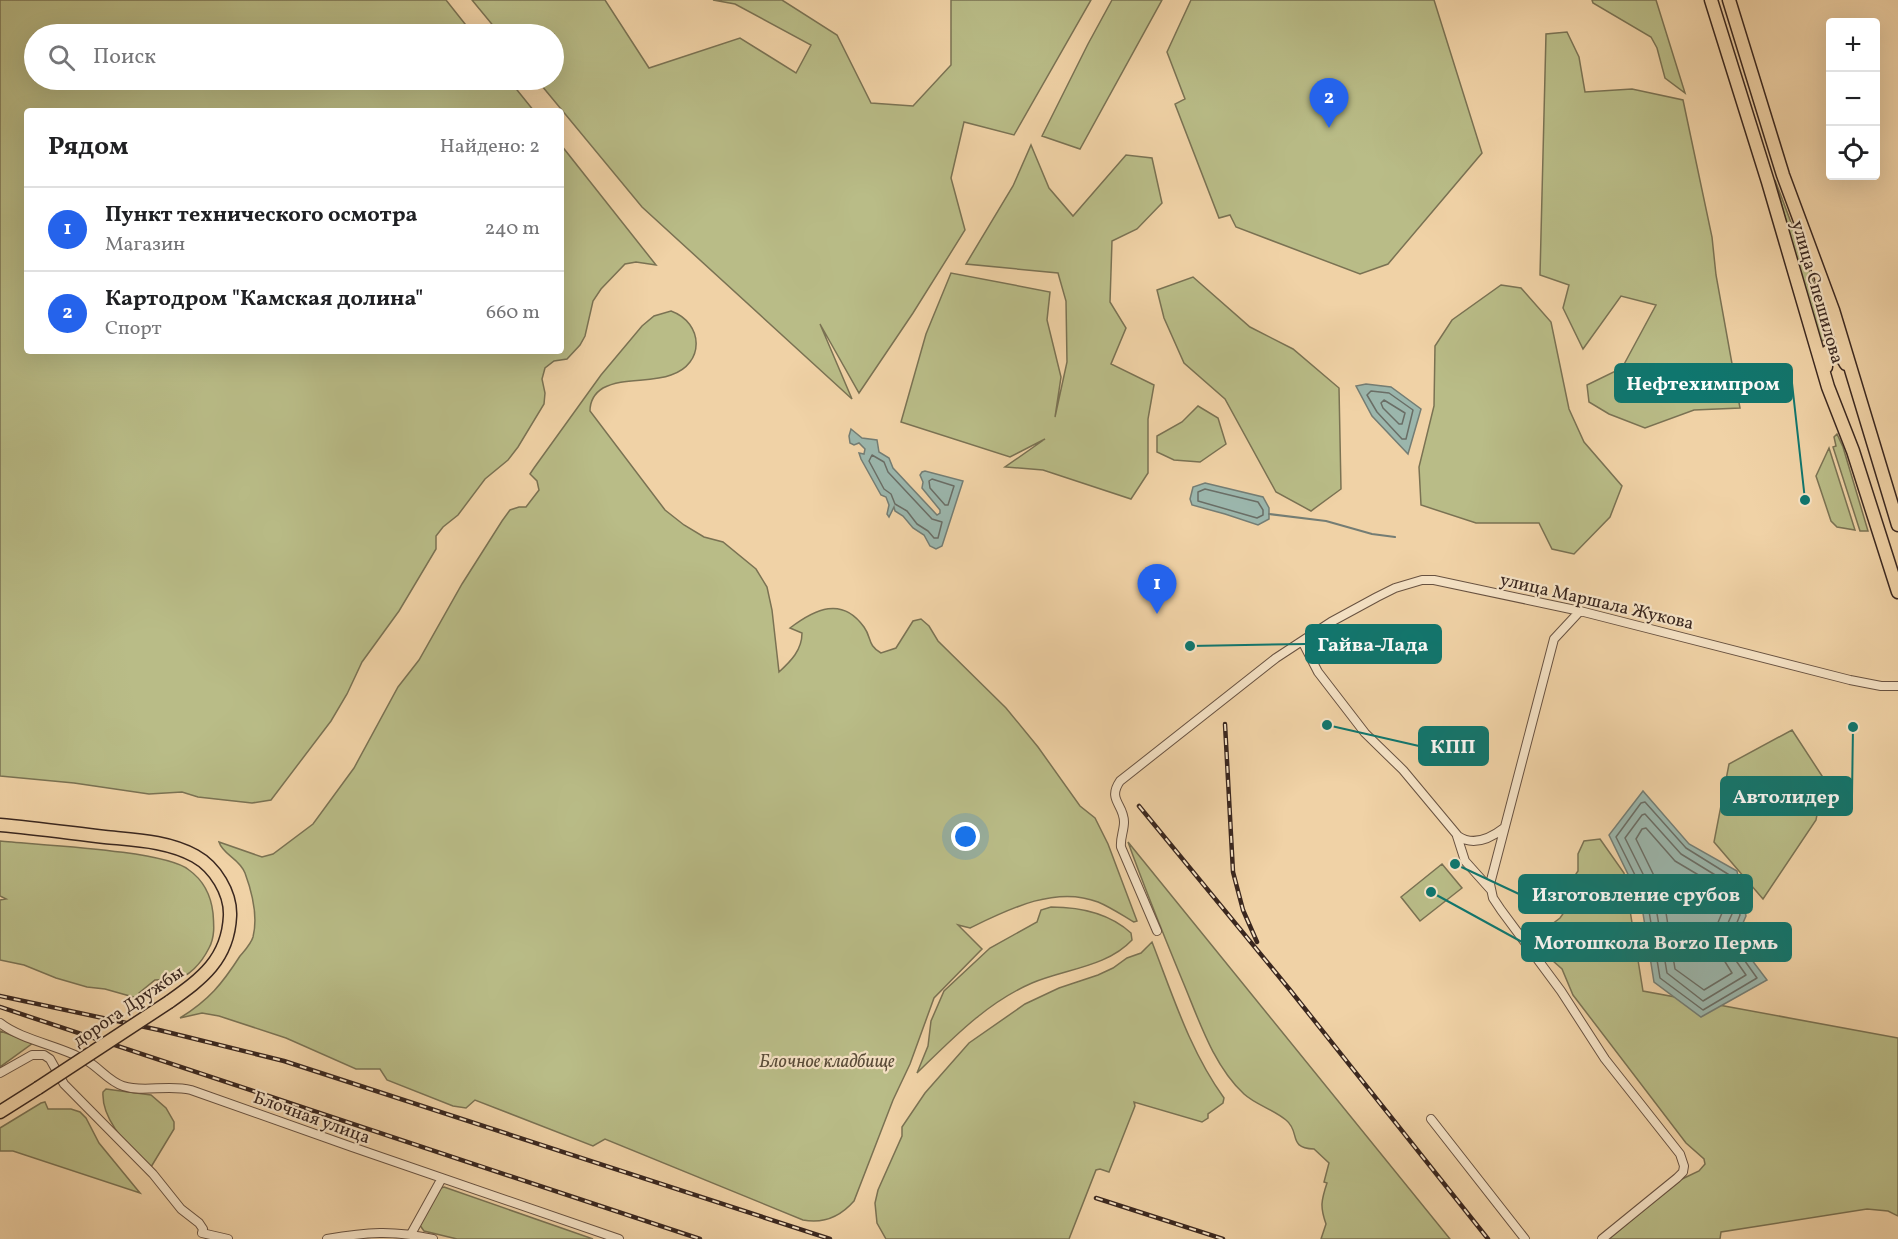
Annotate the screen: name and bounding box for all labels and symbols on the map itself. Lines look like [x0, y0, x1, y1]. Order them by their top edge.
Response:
pin: 2 [1310, 78, 1348, 128]
street label: улица Спешилова [1784, 218, 1849, 367]
callout: Нефтехимпром [1615, 364, 1792, 402]
text: Нефтехимпром [1626, 371, 1780, 399]
pin: 1 [1138, 564, 1176, 614]
street label: улица Маршала Жукова [1497, 568, 1696, 637]
callout: Гайва-Лада [1306, 625, 1441, 663]
text: Гайва-Лада [1318, 632, 1428, 660]
callout: КПП [1419, 727, 1488, 765]
text: КПП [1430, 734, 1476, 762]
callout: Автолидер [1721, 777, 1852, 815]
text: Автолидер [1732, 784, 1840, 812]
your location [951, 822, 980, 851]
callout: Изготовление срубов [1519, 875, 1752, 913]
text: Изготовление срубов [1532, 882, 1740, 910]
callout: Мотошкола Borzo Пермь [1522, 923, 1791, 961]
text: Мотошкола Borzo Пермь [1534, 930, 1778, 958]
street label: дорога Дружбы [68, 960, 190, 1054]
park label: Блочное кладбище [759, 1050, 895, 1075]
street label: Блочная улица [250, 1086, 373, 1151]

